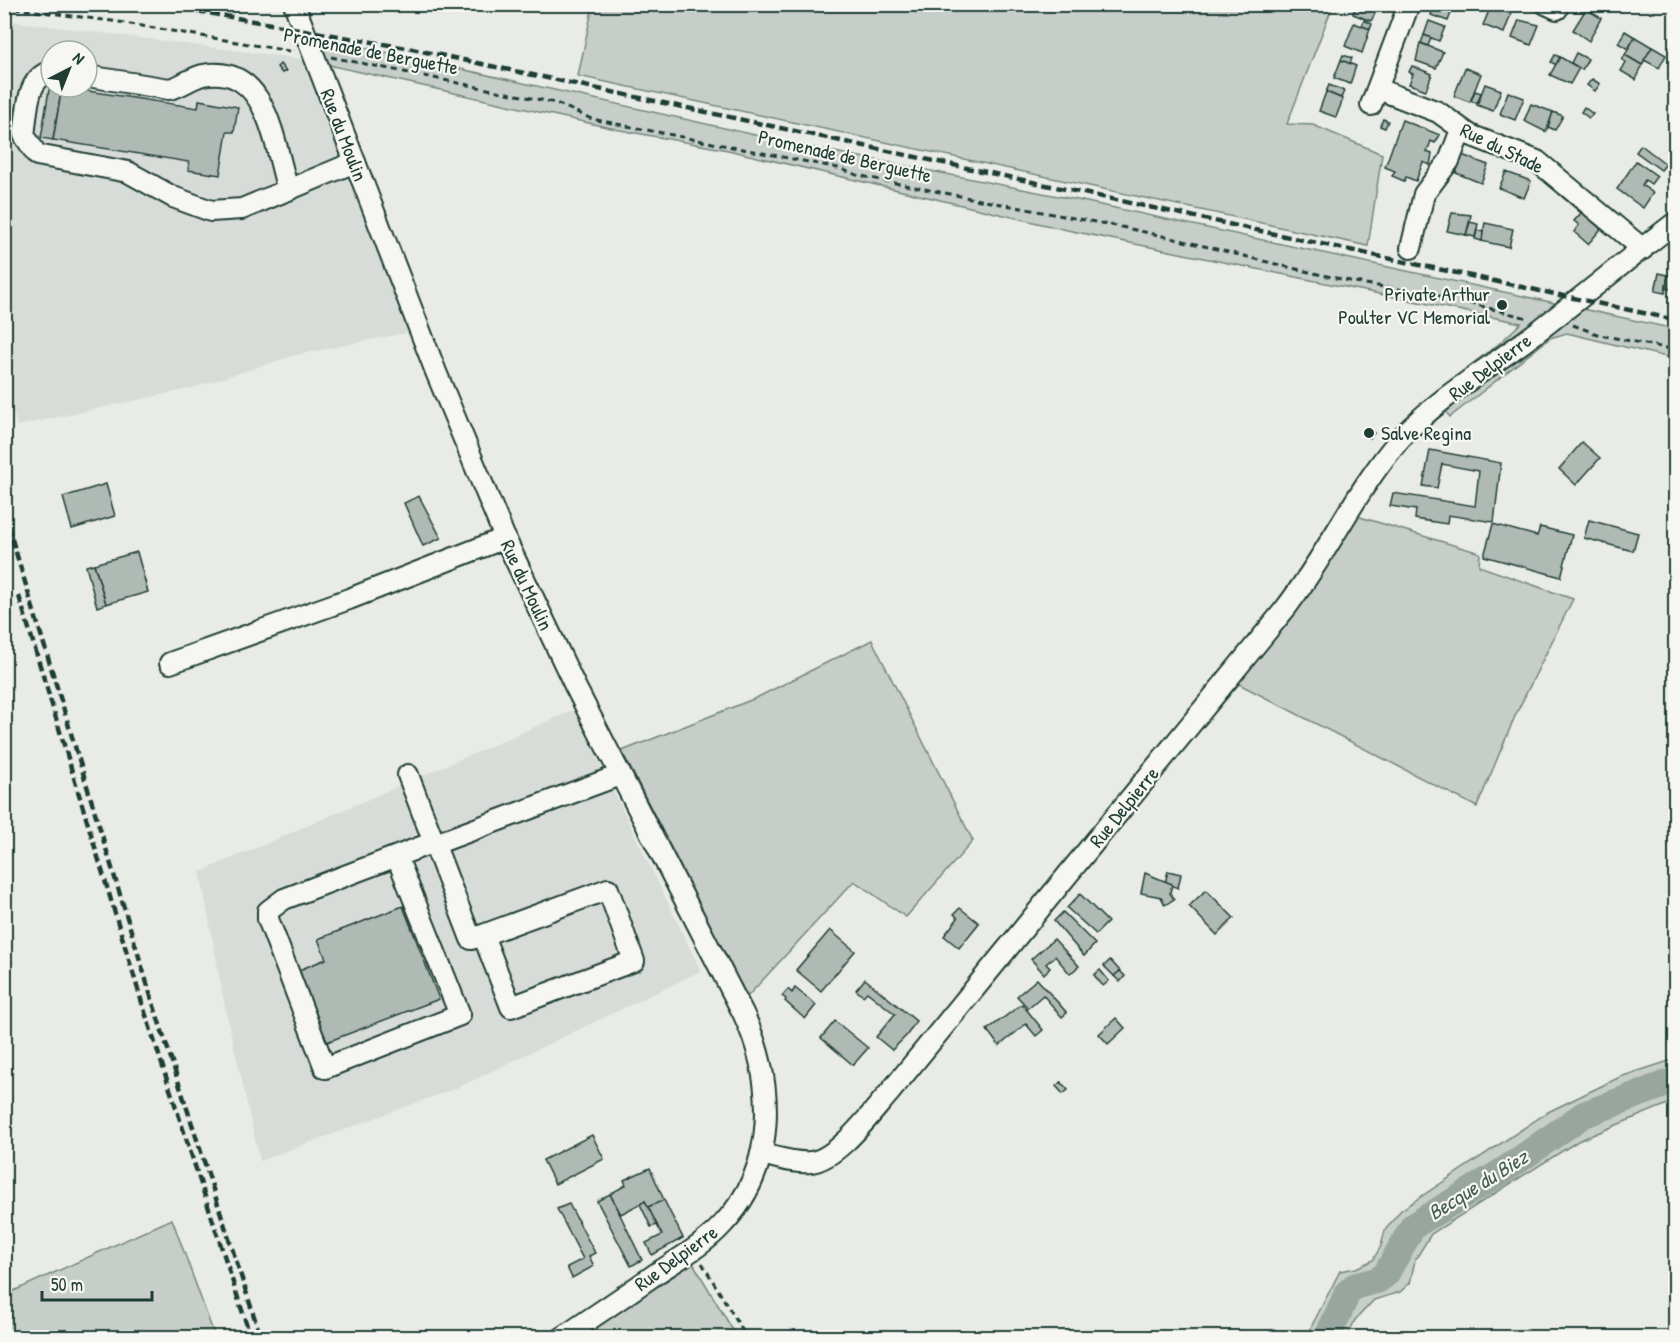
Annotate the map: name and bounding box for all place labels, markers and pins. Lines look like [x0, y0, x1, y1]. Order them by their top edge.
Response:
place label: Private Arthur Poulter VC Memorial [1338, 280, 1491, 330]
marker: Private Arthur Poulter VC Memorial [1495, 298, 1509, 312]
place label: Salve Regina [1381, 419, 1471, 446]
marker: Salve Regina [1362, 426, 1376, 440]

